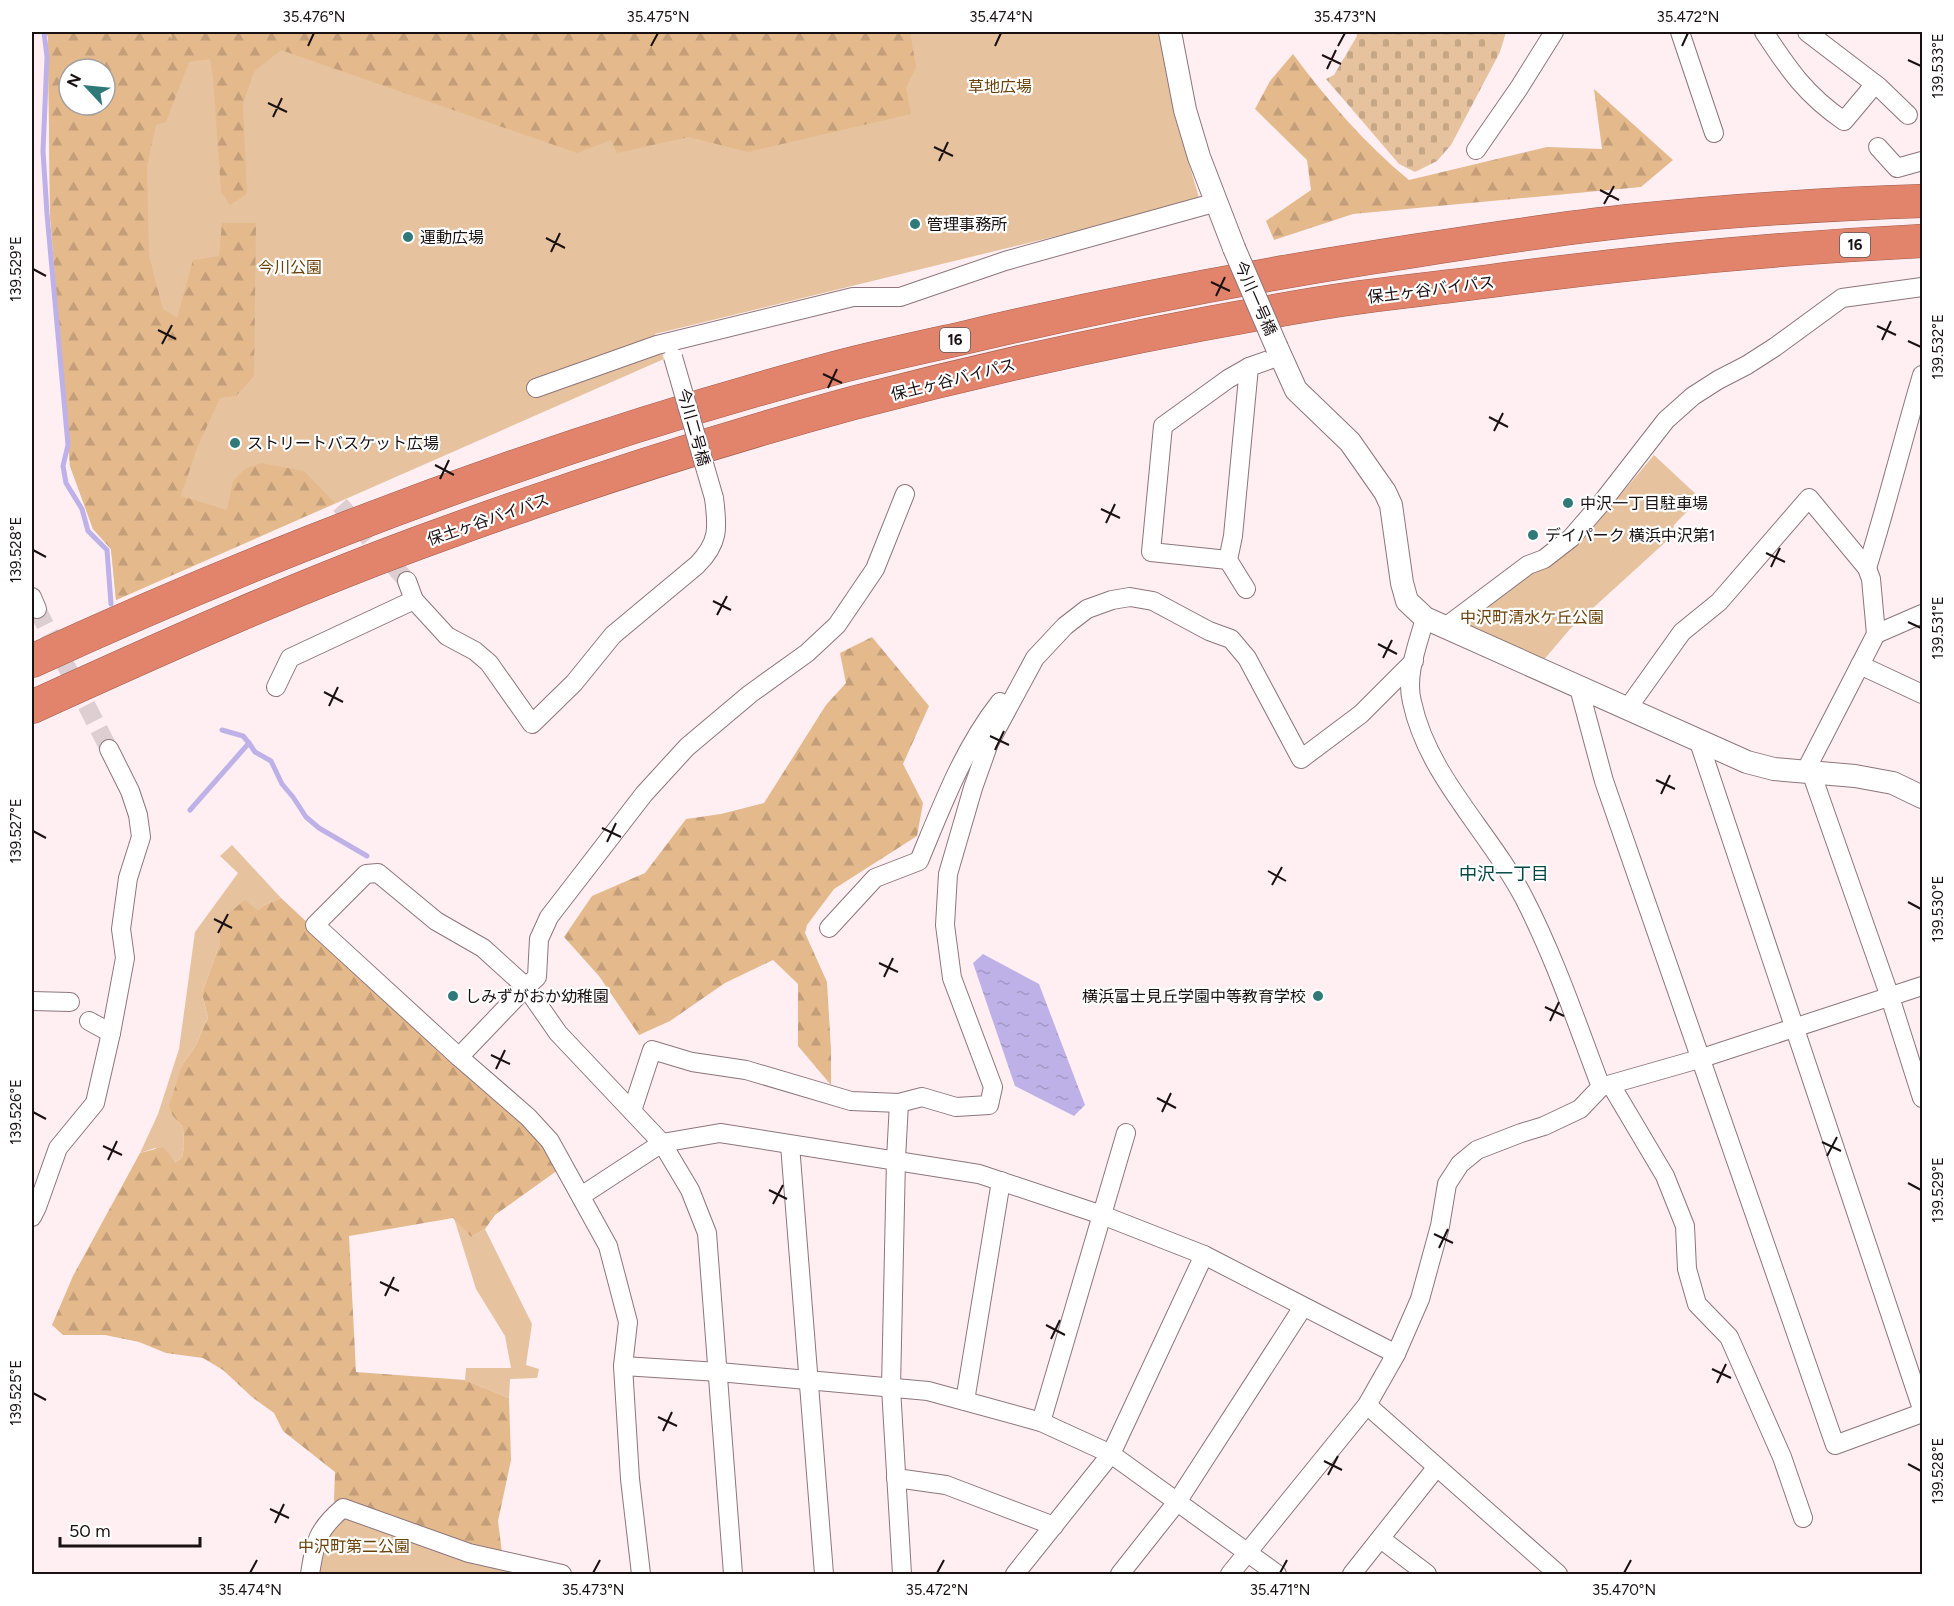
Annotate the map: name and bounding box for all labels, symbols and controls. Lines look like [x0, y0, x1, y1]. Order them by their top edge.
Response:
text: 35.476°N [283, 8, 345, 26]
text: 35.475°N [626, 8, 690, 26]
text: 35.474°N [969, 8, 1033, 26]
text: 35.473°N [1314, 8, 1376, 26]
text: 35.472°N [1657, 8, 1719, 26]
text: 139.533°E [1929, 33, 1947, 99]
north arrow [57, 57, 117, 117]
text: N [63, 71, 85, 90]
park label: 草地広場 [968, 77, 1032, 96]
place label: 管理事務所 [927, 215, 1007, 234]
marker: 管理事務所 [908, 217, 922, 231]
place label: 運動広場 [420, 228, 484, 247]
marker: 運動広場 [401, 230, 415, 244]
road number: 16 [1840, 233, 1870, 257]
text: 139.529°E [7, 236, 25, 302]
park label: 今川公園 [258, 258, 322, 277]
street label: 今川一号橋 [1231, 258, 1280, 339]
street label: 保土ヶ谷バイパス [1367, 272, 1496, 307]
text: 139.532°E [1929, 314, 1947, 380]
road number: 16 [940, 328, 970, 352]
street label: 保土ヶ谷バイパス [889, 355, 1017, 404]
street label: 今川二号橋 [673, 386, 714, 468]
place label: ストリートバスケット広場 [247, 434, 439, 453]
marker: ストリートバスケット広場 [228, 436, 242, 450]
street label: 保土ヶ谷バイパス [425, 490, 552, 549]
place label: 中沢一丁目駐車場 [1580, 494, 1708, 513]
marker: 中沢一丁目駐車場 [1561, 496, 1575, 510]
text: 139.528°E [7, 517, 25, 583]
place label: デイパーク 横浜中沢第1 [1545, 526, 1715, 545]
marker: デイパーク 横浜中沢第1 [1526, 528, 1540, 542]
text: 139.531°E [1929, 596, 1947, 660]
park label: 中沢町清水ケ丘公園 [1460, 608, 1604, 627]
text: 139.527°E [7, 798, 25, 864]
district label: 中沢一丁目 [1459, 863, 1549, 885]
text: 139.530°E [1929, 876, 1947, 942]
place label: しみずがおか幼稚園 [465, 987, 609, 1006]
place label: 横浜富士見丘学園中等教育学校 [1082, 987, 1306, 1006]
marker: しみずがおか幼稚園 [446, 989, 460, 1003]
marker: 横浜富士見丘学園中等教育学校 [1311, 989, 1325, 1003]
text: 139.526°E [7, 1079, 25, 1145]
text: 139.529°E [1929, 1157, 1947, 1223]
text: 139.525°E [7, 1360, 25, 1426]
text: 139.528°E [1929, 1438, 1947, 1504]
scale bar [60, 1510, 200, 1548]
text: 50 m [69, 1520, 111, 1542]
park label: 中沢町第二公園 [298, 1537, 410, 1556]
text: 35.474°N [218, 1581, 282, 1599]
text: 35.473°N [562, 1581, 624, 1599]
text: 35.472°N [906, 1581, 968, 1599]
text: 35.471°N [1250, 1581, 1310, 1599]
text: 35.470°N [1592, 1581, 1656, 1599]

